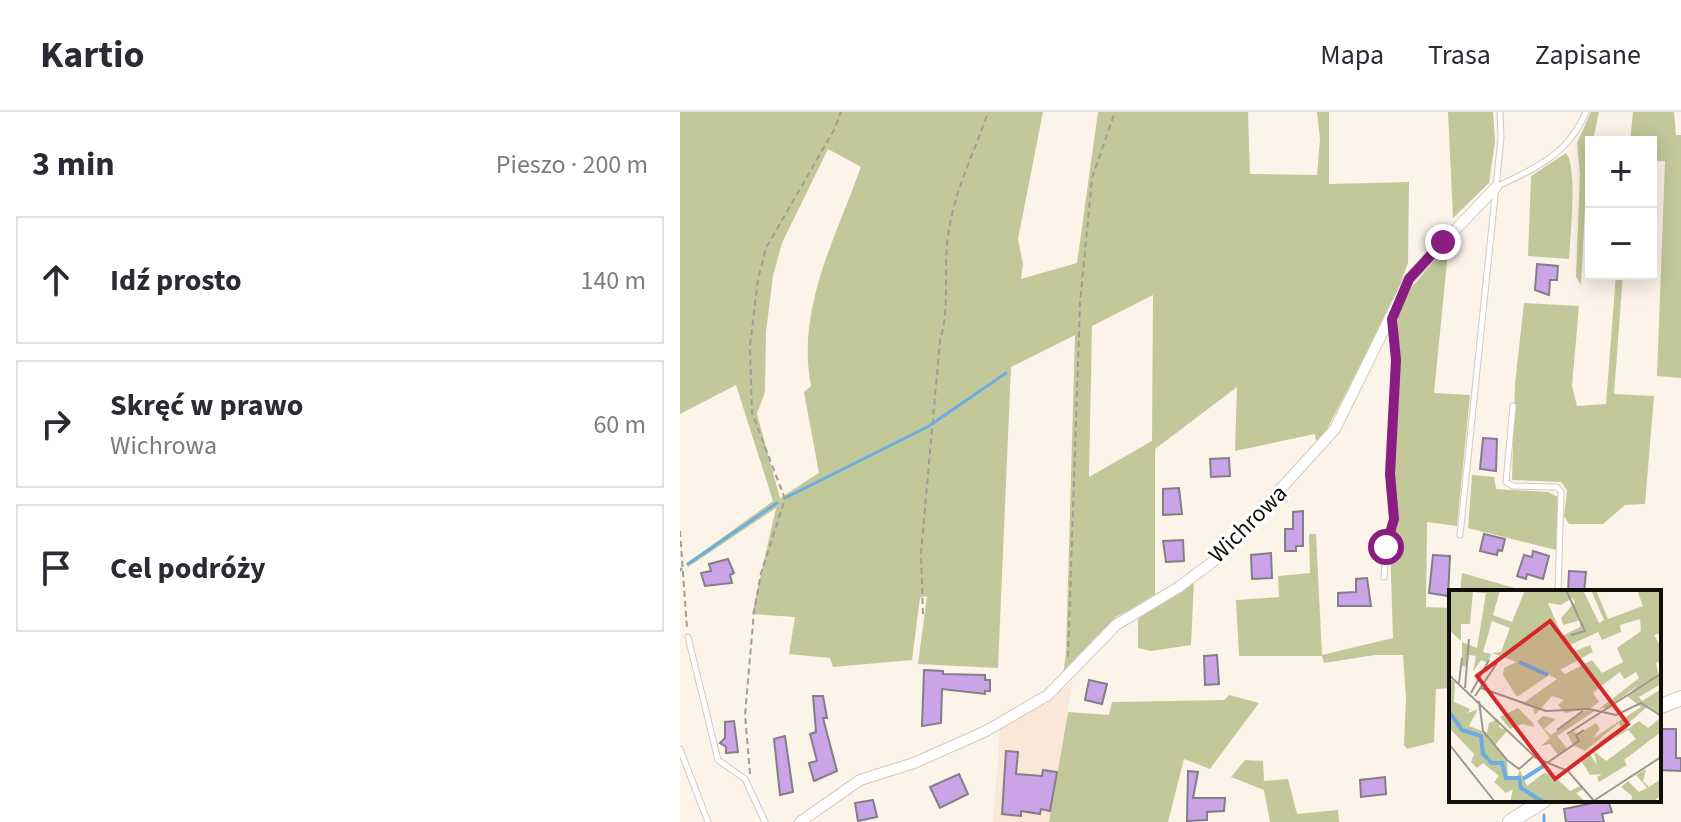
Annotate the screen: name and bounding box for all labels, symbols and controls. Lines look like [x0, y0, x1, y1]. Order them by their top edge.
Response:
text: Kartio [40, 28, 145, 82]
text: Mapa [1320, 35, 1384, 75]
text: Trasa [1428, 35, 1491, 75]
text: Zapisane [1535, 35, 1641, 75]
map controls [1585, 136, 1657, 280]
button: + [1585, 136, 1657, 208]
text: 3 min [32, 140, 115, 189]
text: Pieszo · 200 m [496, 146, 648, 183]
button: − [1585, 208, 1657, 280]
route end [1425, 224, 1461, 260]
icon: ahead [34, 258, 78, 302]
text: Idź prosto [110, 259, 242, 302]
text: 140 m [580, 262, 646, 299]
text: Skręć w prawo [110, 384, 303, 427]
icon: right [34, 402, 78, 446]
text: 60 m [593, 406, 646, 443]
text: Wichrowa [110, 427, 217, 464]
street label: Wichrowa [1201, 477, 1295, 571]
route start [1368, 529, 1404, 565]
icon: arrive [34, 546, 78, 590]
text: Cel podróży [110, 547, 266, 590]
inset map [1449, 590, 1661, 802]

